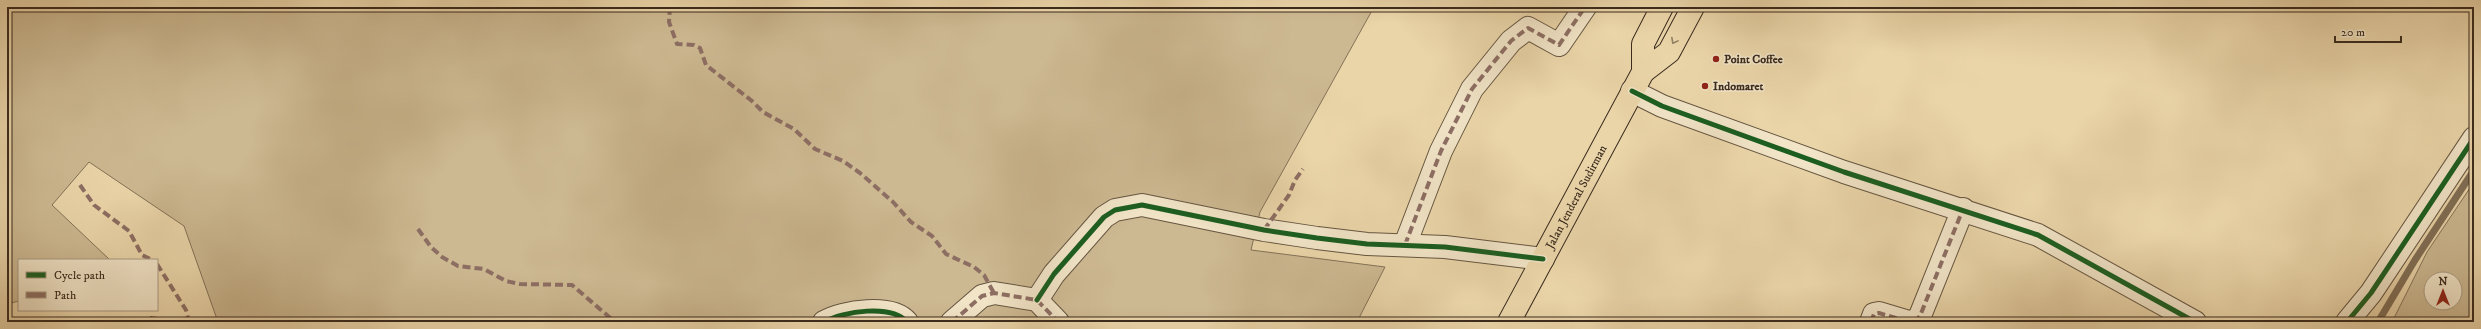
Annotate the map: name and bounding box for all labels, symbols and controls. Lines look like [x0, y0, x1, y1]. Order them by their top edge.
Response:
scale bar [2335, 18, 2401, 44]
text: 20 m [2341, 25, 2365, 40]
one-way arrow [1672, 37, 1679, 45]
place label: Point Coffee [1724, 52, 1783, 67]
marker: Point Coffee [1711, 54, 1721, 64]
place label: Indomaret [1713, 79, 1764, 94]
marker: Indomaret [1700, 81, 1710, 91]
street label: Jalan Jenderal Sudirman [1542, 142, 1611, 253]
legend [18, 259, 158, 311]
text: Cycle path [54, 268, 106, 283]
north arrow [2423, 271, 2463, 311]
text: N [2438, 275, 2448, 289]
text: Path [54, 288, 77, 303]

